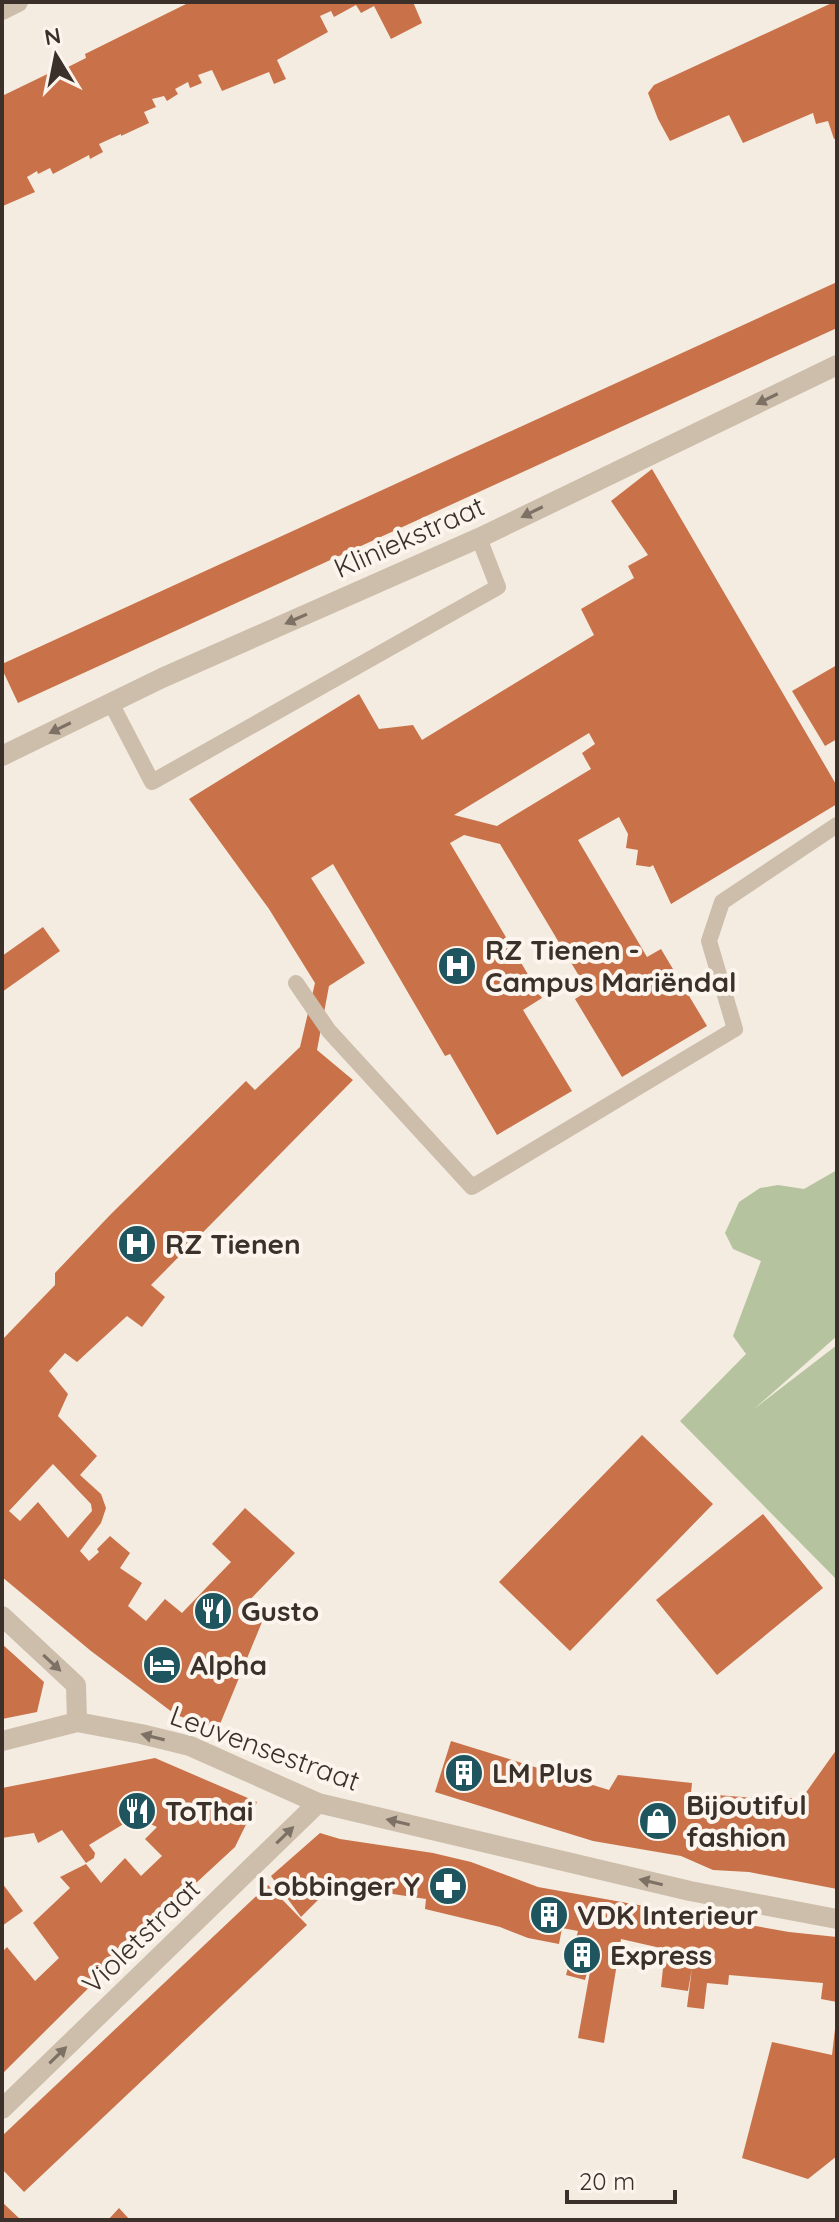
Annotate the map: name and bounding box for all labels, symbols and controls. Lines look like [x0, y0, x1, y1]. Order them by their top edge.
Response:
north arrow [16, 16, 96, 96]
text: N [42, 21, 63, 51]
one-way arrow [755, 392, 778, 406]
street label: Kliniekstraat [328, 488, 489, 585]
one-way arrow [521, 505, 544, 519]
one-way arrow [284, 612, 307, 626]
one-way arrow [48, 721, 71, 735]
place label: RZ Tienen - Campus Mariëndal [485, 932, 737, 999]
hospital icon: RZ Tienen - Campus Mariëndal [436, 945, 478, 987]
hospital icon: RZ Tienen [116, 1223, 158, 1265]
place label: RZ Tienen [165, 1226, 301, 1261]
restaurant icon: Gusto [192, 1590, 234, 1632]
place label: Gusto [241, 1593, 319, 1628]
hotel icon: Alpha [141, 1644, 183, 1686]
place label: Alpha [190, 1647, 267, 1682]
one-way arrow [43, 1654, 62, 1672]
street label: Leuvensestraat [166, 1697, 365, 1798]
one-way arrow [141, 1730, 166, 1742]
building icon: LM Plus [443, 1752, 485, 1794]
place label: LM Plus [492, 1755, 593, 1790]
place label: Bijoutiful fashion [686, 1787, 807, 1854]
restaurant icon: ToThai [116, 1790, 158, 1832]
place label: ToThai [165, 1793, 253, 1828]
shop icon: Bijoutiful fashion [637, 1800, 679, 1842]
one-way arrow [385, 1815, 410, 1828]
one-way arrow [275, 1826, 294, 1845]
pharmacy icon: Lobbinger Y [427, 1865, 469, 1907]
place label: Lobbinger Y [258, 1868, 420, 1903]
street label: Violetstraat [74, 1871, 207, 2000]
one-way arrow [638, 1875, 663, 1888]
building icon: VDK Interieur [528, 1894, 570, 1936]
place label: VDK Interieur [577, 1897, 758, 1932]
building icon: Express [561, 1934, 603, 1976]
place label: Express [610, 1937, 712, 1972]
one-way arrow [48, 2046, 67, 2065]
scale bar [567, 2154, 675, 2204]
text: 20 m [579, 2166, 635, 2196]

